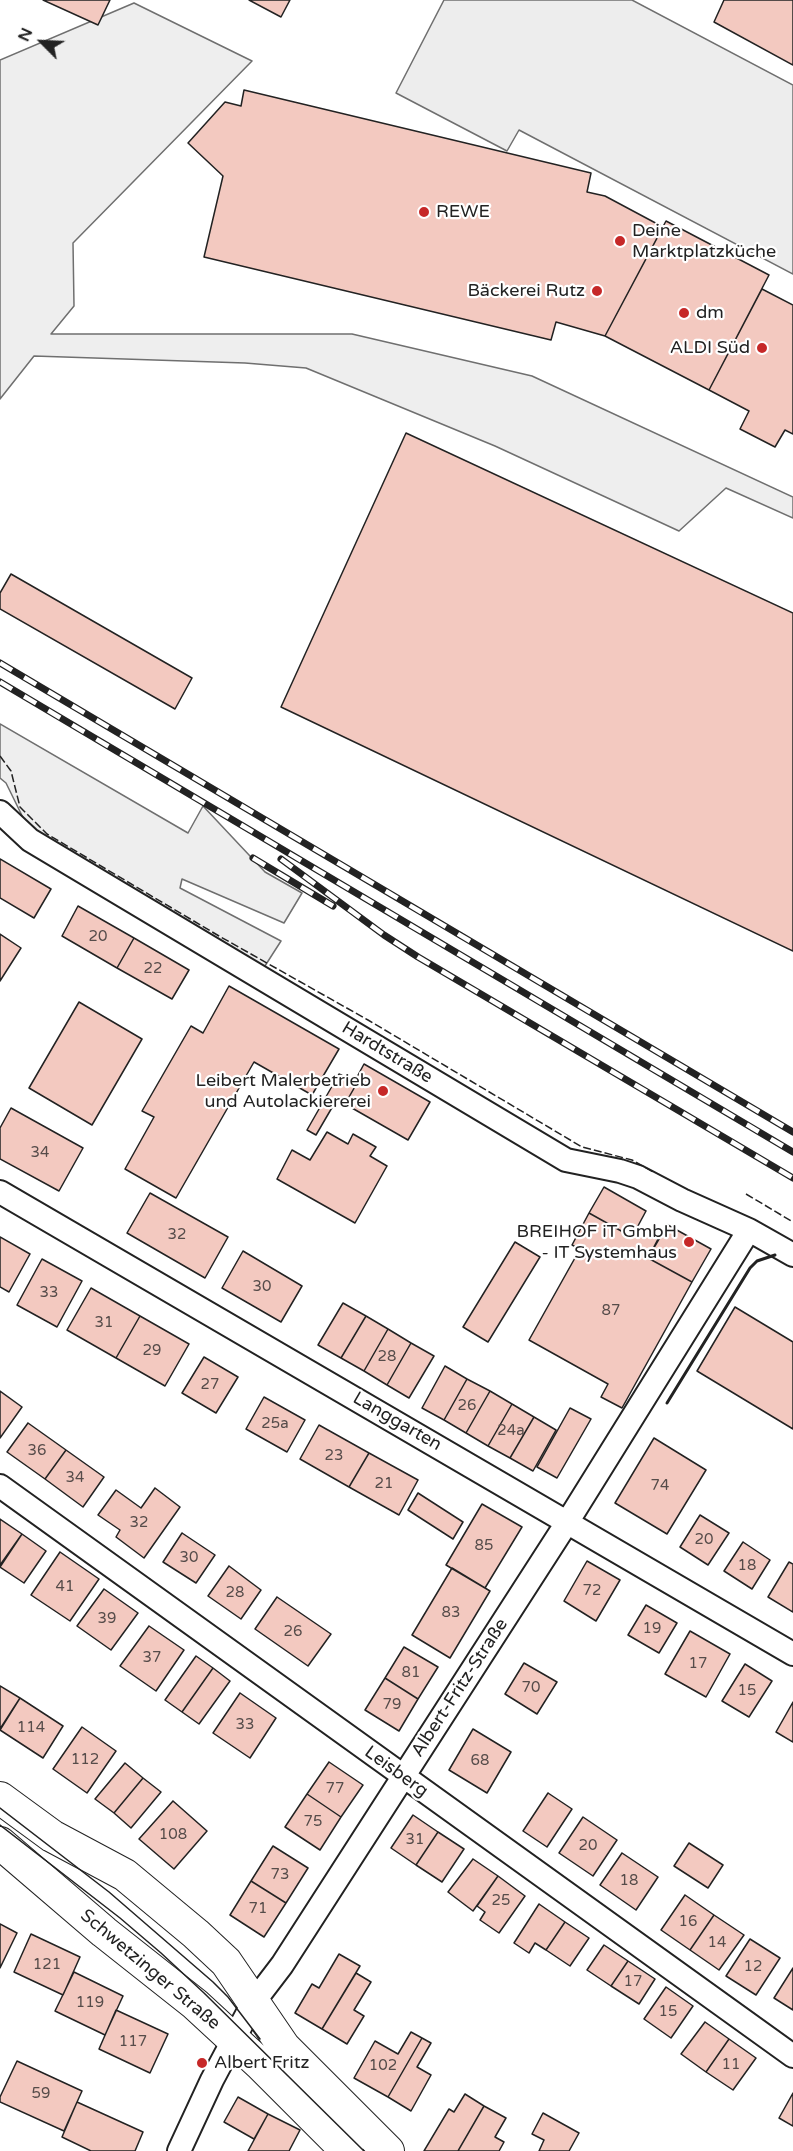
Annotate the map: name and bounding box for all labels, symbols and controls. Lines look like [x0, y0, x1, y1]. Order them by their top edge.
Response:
north arrow [12, 12, 72, 72]
text: N [14, 25, 37, 45]
place label: REWE [436, 201, 490, 223]
marker: REWE [417, 205, 431, 219]
place label: Deine Marktplatzküche [632, 220, 776, 262]
marker: Deine Marktplatzküche [613, 234, 627, 248]
place label: Bäckerei Rutz [467, 280, 585, 302]
marker: Bäckerei Rutz [590, 284, 604, 298]
place label: dm [696, 302, 724, 324]
marker: dm [677, 306, 691, 320]
place label: ALDI Süd [670, 337, 750, 359]
marker: ALDI Süd [755, 341, 769, 355]
house number: 20 [89, 928, 107, 946]
house number: 22 [144, 960, 162, 978]
street label: Hardtstraße [338, 1017, 436, 1089]
place label: Leibert Malerbetrieb und Autolackiererei [196, 1070, 371, 1112]
marker: Leibert Malerbetrieb und Autolackiererei [376, 1084, 390, 1098]
house number: 34 [31, 1144, 49, 1162]
place label: BREIHOF iT GmbH - IT Systemhaus [516, 1221, 677, 1264]
house number: 32 [168, 1226, 186, 1244]
marker: BREIHOF iT GmbH - IT Systemhaus [682, 1235, 696, 1249]
house number: 30 [253, 1278, 271, 1296]
house number: 33 [40, 1284, 58, 1302]
house number: 87 [602, 1302, 620, 1320]
house number: 31 [95, 1314, 113, 1332]
house number: 29 [143, 1342, 161, 1360]
house number: 28 [378, 1348, 396, 1366]
house number: 27 [201, 1376, 219, 1394]
street label: Langgarten [349, 1388, 445, 1456]
house number: 26 [458, 1397, 476, 1415]
house number: 25a [261, 1415, 289, 1433]
house number: 24a [497, 1422, 525, 1440]
house number: 36 [28, 1442, 46, 1460]
house number: 23 [325, 1447, 343, 1465]
house number: 34 [66, 1469, 84, 1487]
house number: 21 [375, 1475, 393, 1493]
house number: 74 [651, 1477, 669, 1495]
house number: 32 [130, 1514, 148, 1532]
house number: 20 [695, 1531, 713, 1549]
house number: 85 [475, 1537, 493, 1555]
house number: 30 [180, 1549, 198, 1567]
house number: 18 [738, 1557, 756, 1575]
house number: 41 [56, 1578, 74, 1596]
house number: 72 [583, 1582, 601, 1600]
house number: 28 [226, 1584, 244, 1602]
house number: 83 [442, 1604, 460, 1622]
house number: 39 [98, 1610, 116, 1628]
street label: Albert-Fritz-Straße [407, 1615, 513, 1761]
house number: 19 [643, 1620, 661, 1638]
house number: 26 [284, 1623, 302, 1641]
house number: 37 [143, 1649, 161, 1667]
house number: 17 [689, 1655, 707, 1673]
house number: 81 [402, 1664, 420, 1682]
house number: 70 [522, 1679, 540, 1697]
house number: 15 [738, 1682, 756, 1700]
house number: 79 [383, 1696, 401, 1714]
house number: 33 [236, 1716, 254, 1734]
house number: 114 [17, 1719, 45, 1737]
street label: Leisberg [360, 1742, 432, 1802]
house number: 112 [71, 1751, 99, 1769]
house number: 68 [471, 1752, 489, 1770]
house number: 77 [326, 1780, 344, 1798]
house number: 75 [304, 1813, 322, 1831]
house number: 108 [159, 1826, 187, 1844]
house number: 31 [406, 1831, 424, 1849]
house number: 20 [579, 1837, 597, 1855]
house number: 73 [271, 1866, 289, 1884]
house number: 18 [620, 1872, 638, 1890]
house number: 25 [492, 1892, 510, 1910]
house number: 71 [249, 1900, 267, 1918]
street label: Schwetzinger Straße [76, 1905, 224, 2035]
house number: 16 [679, 1913, 697, 1931]
house number: 14 [708, 1934, 726, 1952]
house number: 121 [33, 1956, 61, 1974]
house number: 12 [744, 1958, 762, 1976]
house number: 17 [624, 1973, 642, 1991]
house number: 119 [76, 1994, 104, 2012]
house number: 15 [659, 2003, 677, 2021]
house number: 117 [119, 2033, 147, 2051]
place label: Albert Fritz [214, 2052, 309, 2074]
marker: Albert Fritz [195, 2056, 209, 2070]
house number: 11 [722, 2056, 740, 2074]
house number: 102 [369, 2057, 397, 2075]
house number: 59 [32, 2085, 50, 2103]

